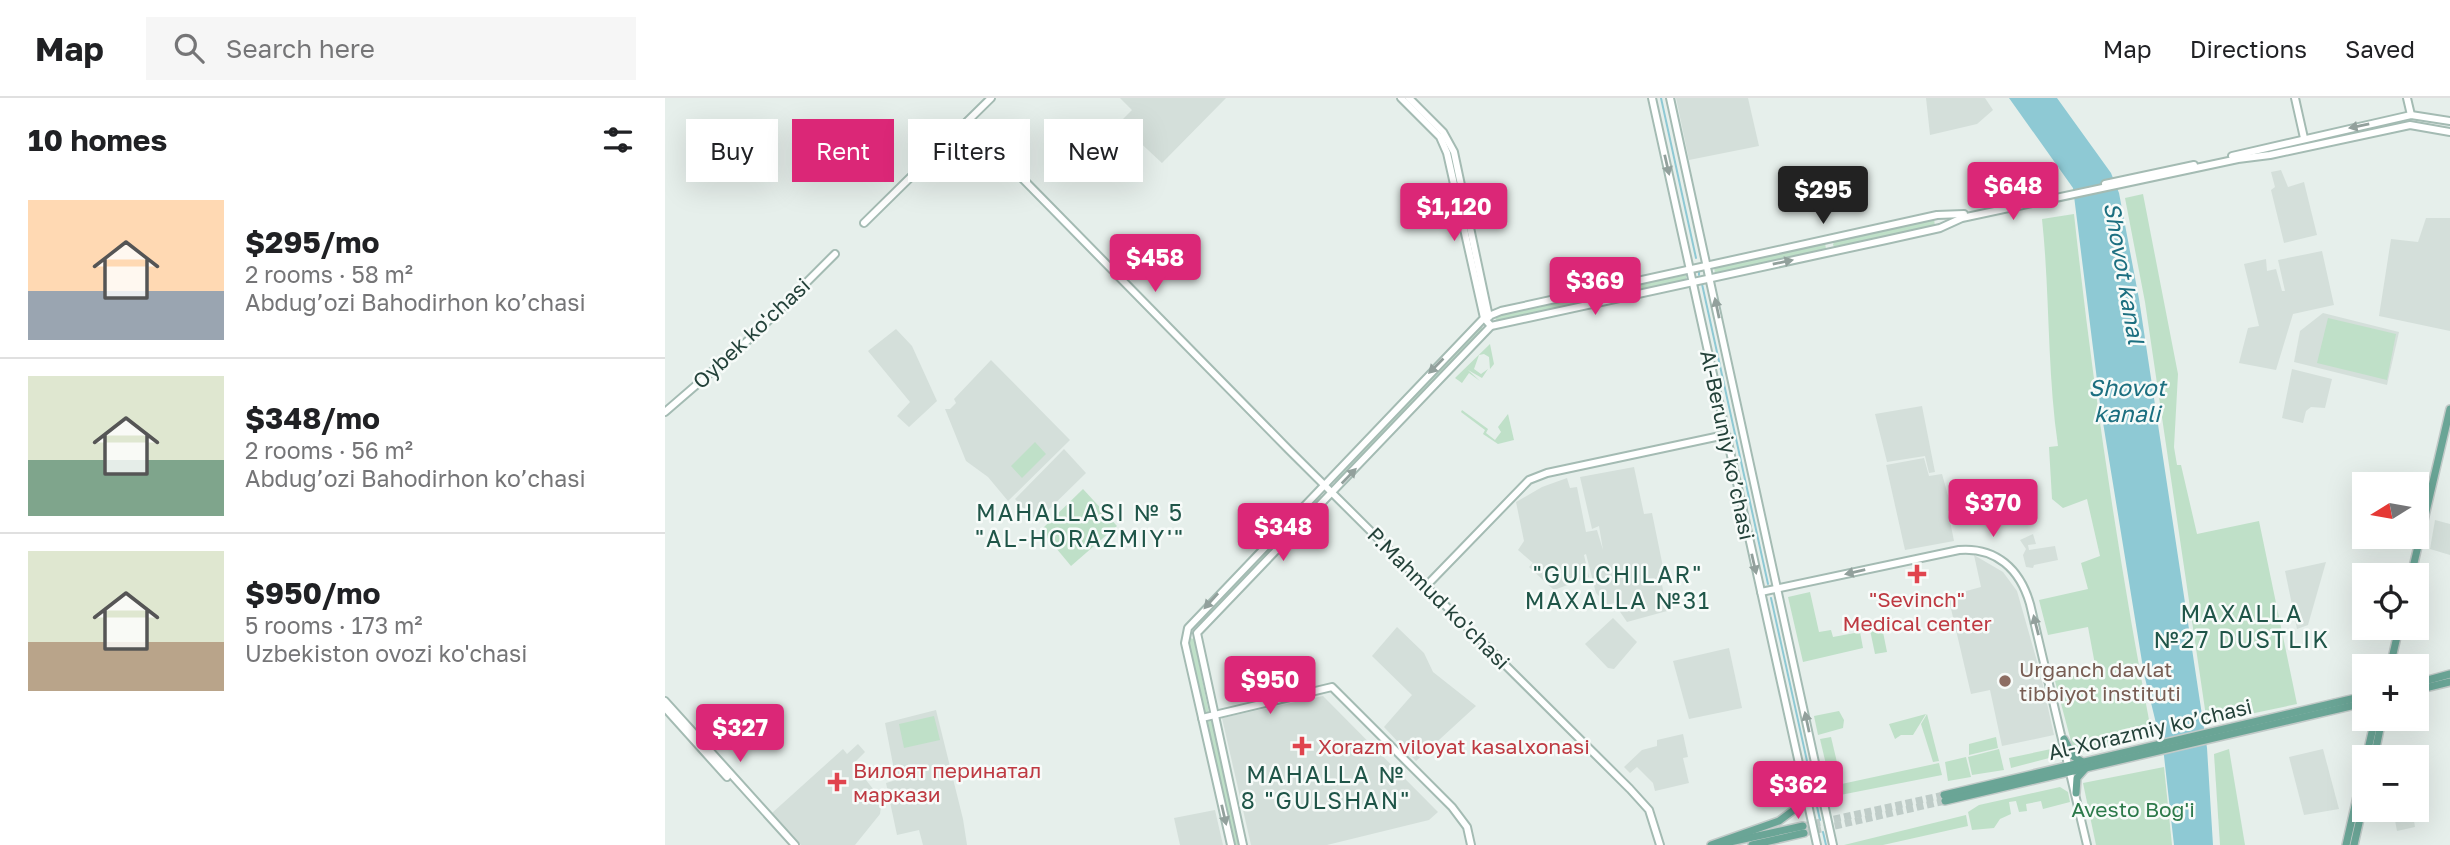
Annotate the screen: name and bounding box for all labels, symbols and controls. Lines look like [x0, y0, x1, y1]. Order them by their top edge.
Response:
search box [146, 17, 636, 80]
text: Map [35, 29, 104, 68]
icon: search [170, 29, 208, 67]
text: Search here [226, 33, 375, 64]
text: Map [2103, 34, 2152, 63]
text: Directions [2190, 34, 2307, 63]
text: Saved [2345, 34, 2415, 63]
chip: Buy [686, 119, 778, 182]
chip: Rent [792, 119, 894, 182]
chip: Filters [908, 119, 1030, 182]
chip: New [1044, 119, 1143, 182]
icon: filters [599, 121, 637, 159]
one-way arrow [2348, 121, 2370, 132]
text: 10 homes [28, 122, 167, 158]
one-way arrow [1661, 154, 1672, 176]
pin: $648 [1972, 162, 2054, 222]
pin: $295 [1782, 166, 1864, 226]
text: $648 [1983, 171, 2043, 199]
text: $295 [1794, 175, 1852, 203]
pin: $1,120 [1397, 184, 1511, 243]
text: $1,120 [1416, 192, 1492, 220]
water label: Shovot kanal [2099, 200, 2152, 348]
text: $295/mo [245, 224, 379, 260]
icon: home [84, 228, 168, 312]
pin: $458 [1114, 234, 1196, 294]
text: $458 [1126, 243, 1184, 271]
one-way arrow [1772, 257, 1794, 268]
pin: $369 [1554, 258, 1636, 317]
text: 2 rooms · 58 m² [245, 260, 413, 288]
text: $369 [1566, 266, 1624, 294]
street label: Oybek ko'chasi [687, 272, 815, 394]
text: Abdug’ozi Bahodirhon ko’chasi [245, 288, 586, 316]
one-way arrow [1711, 297, 1722, 319]
street label: Al-Beruniy ko’chasi [1695, 348, 1761, 542]
one-way arrow [1428, 358, 1444, 374]
water label: Shovot kanali [2088, 373, 2168, 427]
text: $348/mo [245, 400, 380, 436]
icon: home [84, 404, 168, 488]
text: 2 rooms · 56 m² [245, 436, 413, 464]
text: Abdug’ozi Bahodirhon ko’chasi [245, 464, 586, 492]
one-way arrow [1341, 468, 1357, 485]
north arrow [2352, 472, 2429, 550]
map controls [2352, 472, 2429, 822]
pin: $370 [1952, 480, 2034, 539]
text: $370 [1965, 488, 2021, 516]
district label: MAHALLASI № 5 "АL-HORAZMIY'" [975, 498, 1185, 552]
pin: $348 [1242, 504, 1324, 563]
text: $348 [1254, 512, 1312, 540]
street label: P.Mahmud ko'chasi [1362, 521, 1516, 675]
one-way arrow [1749, 553, 1760, 575]
district label: "GULCHILAR" MAXALLA №31 [1525, 560, 1711, 614]
button: locate [2352, 563, 2429, 640]
marker: "Sevinch" Medical center [1907, 564, 1927, 584]
one-way arrow [1844, 567, 1866, 578]
text: $950/mo [245, 575, 381, 611]
icon: home [84, 579, 168, 663]
place label: "Sevinch" Medical center [1842, 586, 1992, 636]
one-way arrow [1203, 592, 1219, 610]
district label: MAXALLA №27 DUSTLIK [2154, 599, 2330, 653]
text: 5 rooms · 173 m² [245, 611, 423, 639]
one-way arrow [2030, 614, 2041, 636]
text: Uzbekiston ovozi ko'chasi [245, 639, 527, 667]
button: + [2352, 654, 2429, 731]
pin: $950 [1229, 656, 1311, 716]
place label: Urganch davlat tibbiyot instituti [2019, 656, 2181, 706]
text: $950 [1241, 665, 1300, 693]
marker: Urganch davlat tibbiyot instituti [1997, 673, 2013, 689]
street label: Al-Xorazmiy ko’chasi [2046, 693, 2254, 765]
pin: $327 [699, 704, 781, 764]
one-way arrow [1801, 711, 1812, 733]
text: $327 [712, 713, 768, 741]
place label: Xorazm viloyat kasalxonasi [1318, 733, 1590, 759]
marker: Xorazm viloyat kasalxonasi [1292, 736, 1312, 756]
button: − [2352, 745, 2429, 822]
place label: Вилоят перинатал маркази [853, 757, 1041, 807]
district label: MAHALLA № 8 "GULSHAN" [1241, 760, 1411, 814]
pin: $362 [1757, 762, 1839, 821]
text: $362 [1769, 770, 1827, 798]
marker: Вилоят перинатал маркази [827, 772, 847, 792]
park label: Avesto Bog'i [2071, 796, 2195, 822]
one-way arrow [1219, 804, 1230, 826]

